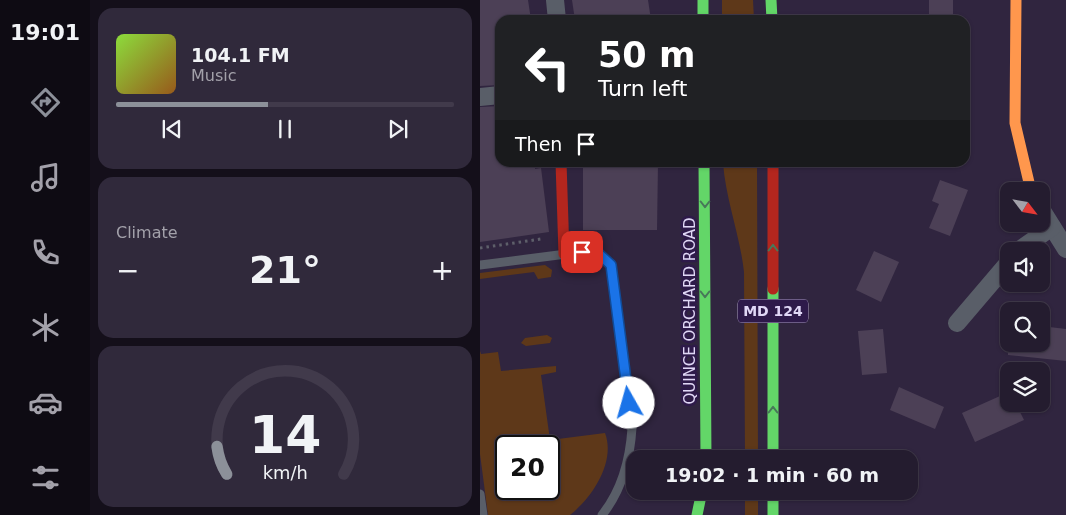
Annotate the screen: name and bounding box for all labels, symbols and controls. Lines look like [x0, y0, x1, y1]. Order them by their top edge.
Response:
text: 19:01 [10, 20, 80, 45]
icon: left [515, 35, 580, 100]
text: 50 m [598, 35, 695, 75]
text: 104.1 FM [191, 44, 290, 66]
text: Music [191, 66, 237, 85]
text: Turn left [598, 76, 687, 101]
icon: directions [28, 85, 63, 120]
icon: previous [158, 115, 186, 143]
icon: pause [271, 115, 299, 143]
icon: next [384, 115, 412, 143]
icon: arrive [572, 130, 600, 158]
text: Then [515, 133, 562, 155]
icon: music [28, 160, 63, 195]
north arrow [1000, 182, 1050, 232]
map controls [1000, 182, 1050, 412]
one-way arrow [700, 200, 710, 208]
street label: QUINCE ORCHARD ROAD [681, 217, 699, 405]
text: Climate [116, 223, 178, 242]
pin [561, 231, 603, 273]
icon: phone [28, 235, 63, 270]
icon: arrive [568, 238, 596, 266]
button: sound [1000, 242, 1050, 292]
one-way arrow [768, 243, 778, 251]
text: 21° [249, 248, 321, 292]
text: − [116, 254, 139, 287]
text: + [431, 254, 454, 287]
one-way arrow [700, 290, 710, 298]
road number: MD 124 [738, 300, 808, 322]
button: search [1000, 302, 1050, 352]
icon: climate [28, 310, 63, 345]
button: layers [1000, 362, 1050, 412]
position arrow [602, 376, 654, 428]
icon: car [28, 385, 63, 420]
text: 14 [249, 405, 321, 465]
one-way arrow [768, 406, 778, 414]
speed limit sign: 20 [495, 435, 560, 500]
icon: filters [28, 460, 63, 495]
text: km/h [262, 462, 308, 483]
text: 19:02 · 1 min · 60 m [665, 464, 879, 486]

